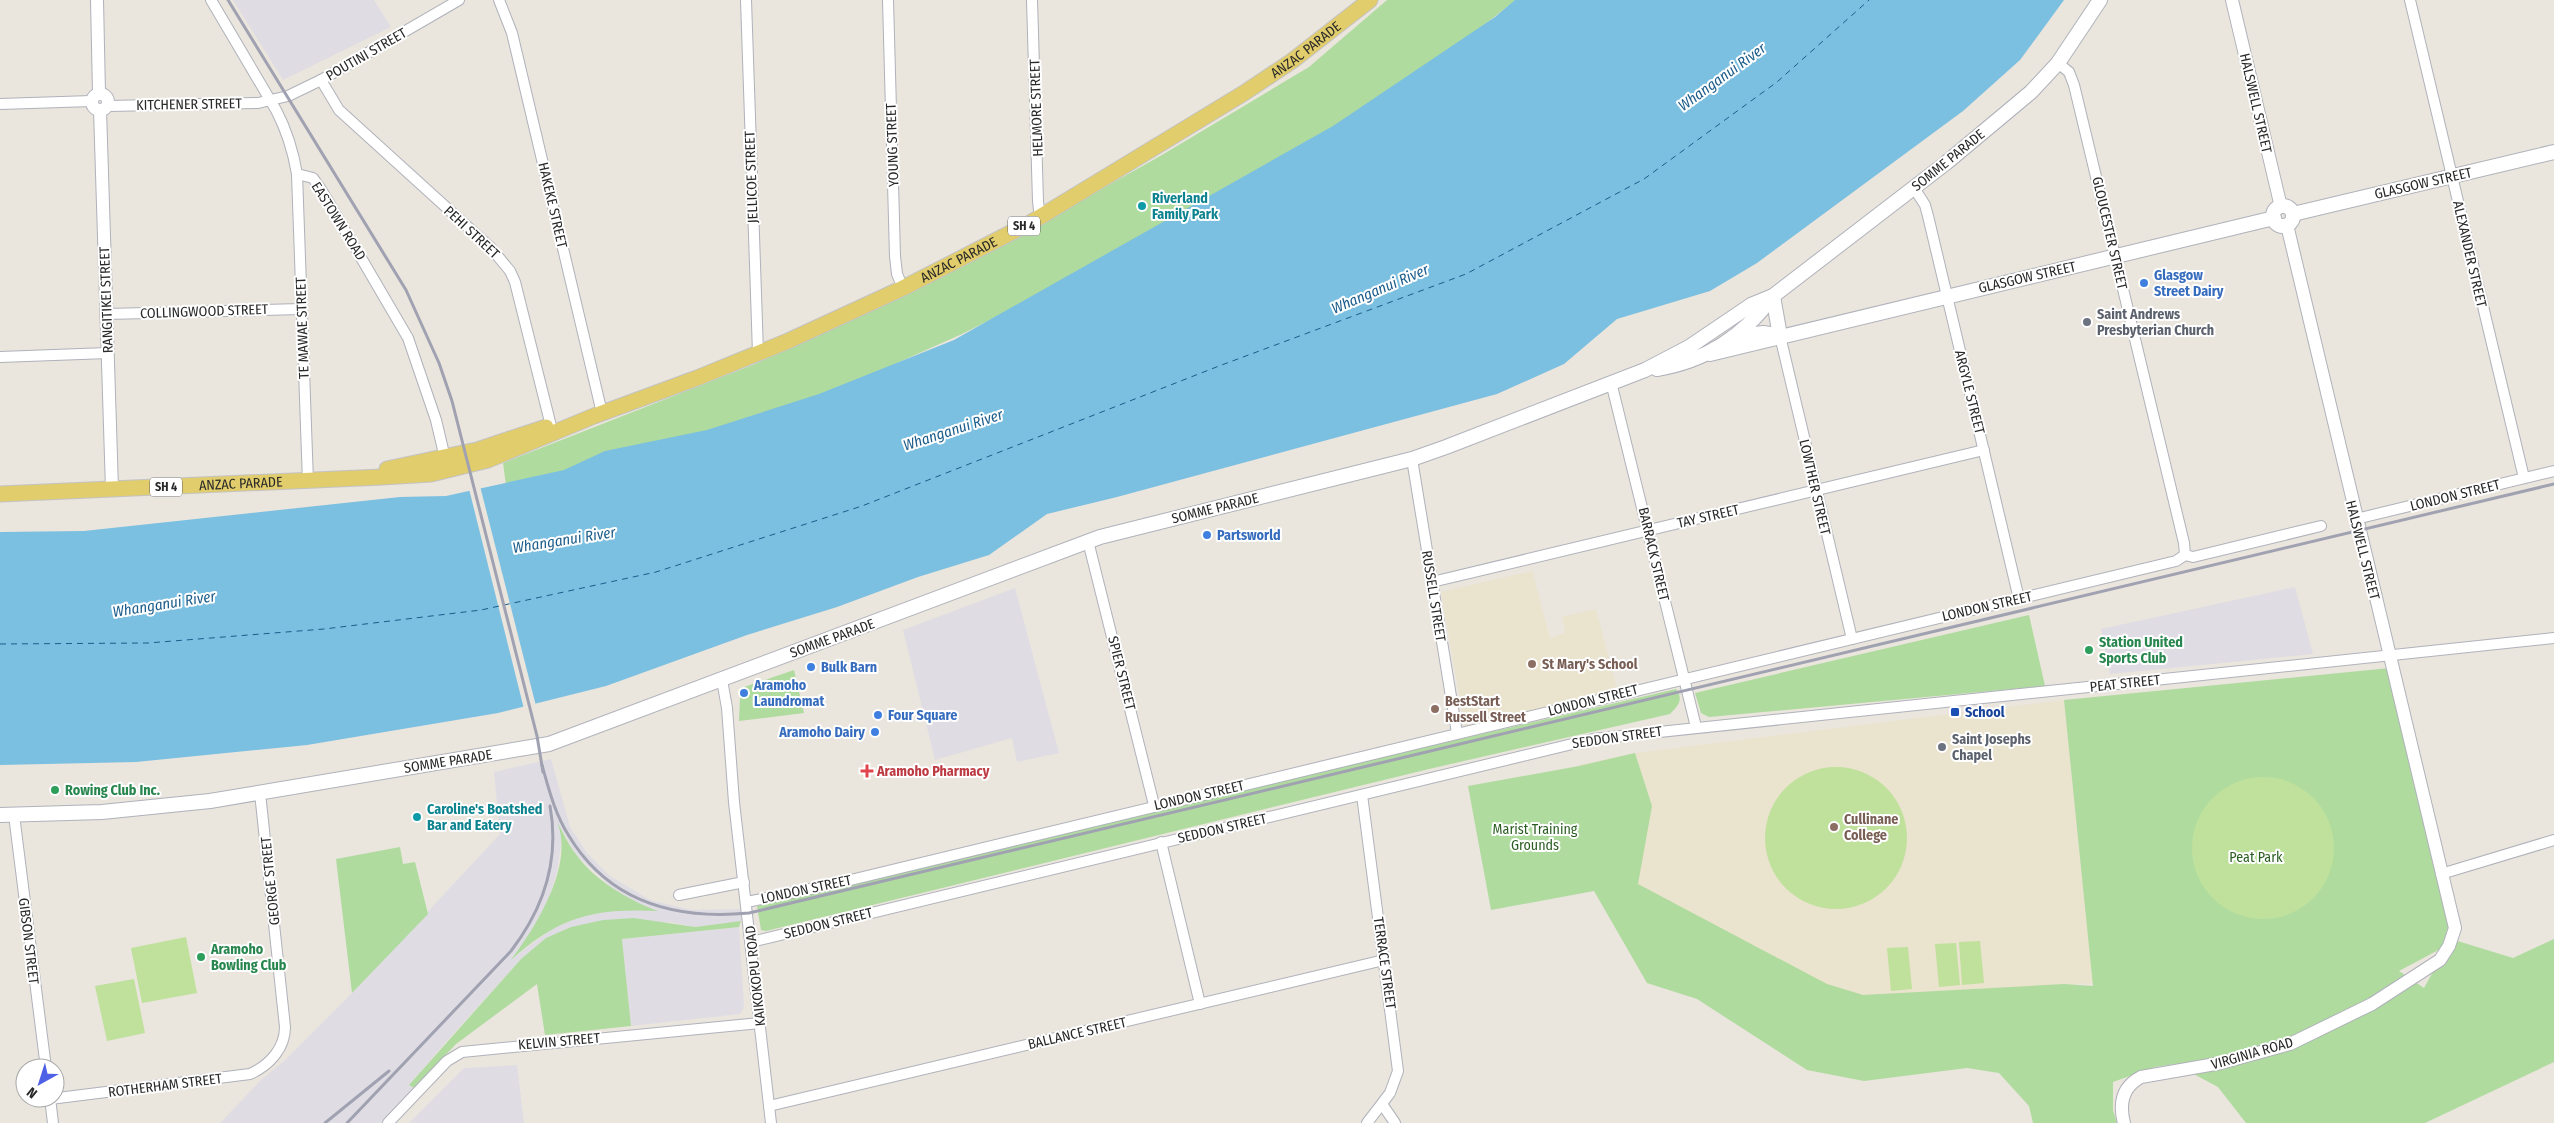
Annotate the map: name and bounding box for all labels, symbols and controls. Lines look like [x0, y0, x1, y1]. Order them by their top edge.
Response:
street label: ANZAC PARADE [1267, 18, 1345, 82]
street label: POUTINI STREET [323, 24, 410, 84]
water label: Whanganui River [1675, 39, 1770, 115]
street label: HALSWELL STREET [2236, 52, 2275, 155]
street label: HELMORE STREET [1026, 58, 1047, 157]
street label: KITCHENER STREET [136, 95, 242, 114]
street label: YOUNG STREET [883, 102, 902, 187]
street label: SOMME PARADE [1908, 126, 1989, 195]
street label: JELLICOE STREET [741, 130, 762, 223]
street label: HAKEKE STREET [534, 161, 571, 250]
street label: GLASGOW STREET [2373, 164, 2474, 203]
street label: GLOUCESTER STREET [2088, 175, 2131, 292]
street label: EASTOWN ROAD [308, 179, 369, 264]
place label: Riverland Family Park [1152, 190, 1219, 223]
street label: ALEXANDER STREET [2449, 199, 2490, 310]
marker: Riverland Family Park [1136, 200, 1148, 212]
street label: PEHI STREET [440, 202, 503, 263]
road number: SH 4 [1008, 217, 1040, 236]
street label: ANZAC PARADE [918, 233, 1000, 287]
street label: RANGITIKEI STREET [96, 246, 117, 354]
street label: GLASGOW STREET [1977, 258, 2078, 297]
water label: Whanganui River [1329, 260, 1432, 318]
place label: Glasgow Street Dairy [2154, 267, 2224, 300]
street label: TE MAWAE STREET [292, 276, 313, 379]
marker: Glasgow Street Dairy [2138, 277, 2150, 289]
street label: COLLINGWOOD STREET [140, 301, 269, 322]
place label: Saint Andrews Presbyterian Church [2097, 306, 2214, 339]
marker: Saint Andrews Presbyterian Church [2081, 316, 2093, 328]
street label: ARGYLE STREET [1951, 348, 1988, 436]
water label: Whanganui River [901, 405, 1006, 455]
street label: LOWTHER STREET [1795, 438, 1834, 537]
street label: ANZAC PARADE [199, 473, 283, 494]
street label: LONDON STREET [2408, 476, 2502, 515]
road number: SH 4 [150, 478, 182, 497]
street label: SOMME PARADE [1170, 489, 1261, 527]
street label: HALSWELL STREET [2342, 499, 2383, 602]
street label: TAY STREET [1675, 501, 1741, 532]
street label: BARRACK STREET [1634, 506, 1673, 603]
water label: Whanganui River [511, 523, 617, 557]
place label: Partsworld [1217, 527, 1281, 544]
marker: Partsworld [1201, 529, 1213, 541]
street label: RUSSELL STREET [1418, 549, 1449, 643]
water label: Whanganui River [111, 587, 217, 621]
street label: LONDON STREET [1940, 588, 2034, 625]
street label: SOMME PARADE [787, 615, 877, 662]
street label: SPIER STREET [1104, 634, 1139, 712]
place label: Station United Sports Club [2099, 634, 2183, 667]
marker: Station United Sports Club [2083, 644, 2095, 656]
place label: St Mary's School [1542, 656, 1638, 673]
marker: St Mary's School [1526, 658, 1538, 670]
place label: Bulk Barn [821, 659, 877, 676]
marker: Bulk Barn [805, 661, 817, 673]
street label: PEAT STREET [2089, 671, 2162, 696]
place label: Aramoho Laundromat [753, 677, 825, 710]
street label: LONDON STREET [1546, 681, 1640, 720]
marker: Aramoho Laundromat [738, 687, 750, 699]
place label: BestStart Russell Street [1445, 693, 1527, 726]
marker: BestStart Russell Street [1429, 703, 1441, 715]
place label: School [1965, 704, 2005, 721]
marker: School [1949, 706, 1961, 718]
place label: Four Square [888, 707, 957, 724]
marker: Four Square [872, 709, 884, 721]
street label: SEDDON STREET [1571, 723, 1664, 752]
place label: Aramoho Dairy [778, 724, 865, 741]
marker: Aramoho Dairy [869, 726, 881, 738]
place label: Saint Josephs Chapel [1952, 731, 2031, 764]
marker: Saint Josephs Chapel [1936, 741, 1948, 753]
street label: SOMME PARADE [403, 746, 494, 777]
place label: Aramoho Pharmacy [876, 763, 990, 780]
marker: Aramoho Pharmacy [861, 765, 873, 777]
street label: LONDON STREET [1152, 777, 1246, 814]
place label: Rowing Club Inc. [65, 782, 160, 799]
marker: Rowing Club Inc. [49, 784, 61, 796]
place label: Caroline's Boatshed Bar and Eatery [427, 801, 542, 834]
street label: SEDDON STREET [1176, 810, 1269, 847]
marker: Caroline's Boatshed Bar and Eatery [411, 811, 423, 823]
place label: Cullinane College [1844, 811, 1898, 844]
park label: Marist Training Grounds [1493, 821, 1578, 854]
marker: Cullinane College [1828, 821, 1840, 833]
street label: GEORGE STREET [257, 835, 284, 926]
park label: Peat Park [2229, 849, 2283, 866]
street label: LONDON STREET [759, 872, 853, 907]
street label: GIBSON STREET [15, 897, 42, 986]
street label: SEDDON STREET [782, 904, 875, 943]
street label: TERRACE STREET [1370, 916, 1399, 1011]
street label: KAIKOKOPU ROAD [742, 925, 769, 1027]
place label: Aramoho Bowling Club [210, 941, 287, 974]
marker: Aramoho Bowling Club [195, 951, 207, 963]
street label: BALLANCE STREET [1026, 1014, 1129, 1053]
street label: KELVIN STREET [517, 1029, 601, 1054]
street label: VIRGINIA ROAD [2209, 1034, 2295, 1073]
north arrow [15, 1058, 65, 1108]
street label: ROTHERHAM STREET [107, 1070, 223, 1101]
text: N [24, 1083, 41, 1102]

